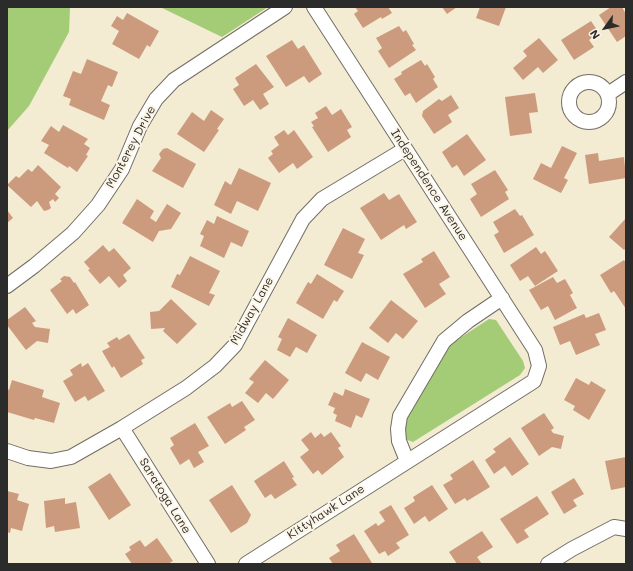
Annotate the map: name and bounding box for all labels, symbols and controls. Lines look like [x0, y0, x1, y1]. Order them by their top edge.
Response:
north arrow [585, 8, 625, 48]
text: N [586, 27, 603, 42]
street label: Monterey Drive [103, 103, 159, 191]
street label: Independence Avenue [388, 127, 470, 243]
street label: Midway Lane [227, 274, 277, 348]
street label: Saratoga Lane [136, 456, 194, 536]
street label: Kittyhawk Lane [285, 482, 367, 542]

